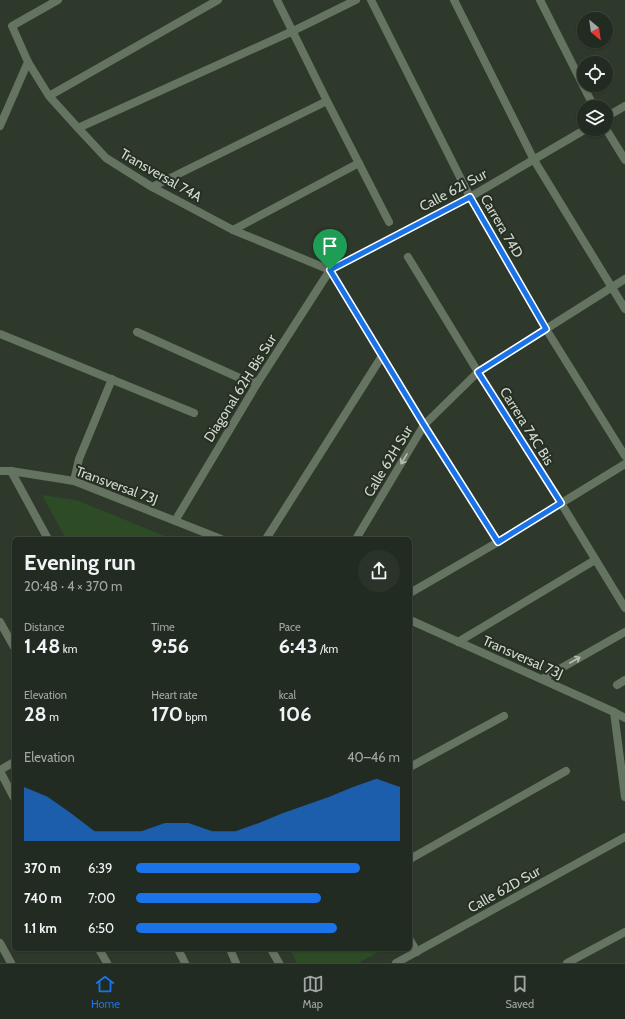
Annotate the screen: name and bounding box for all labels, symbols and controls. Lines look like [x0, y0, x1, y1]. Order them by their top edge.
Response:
north arrow [577, 12, 613, 48]
map controls [577, 12, 613, 136]
button: locate [577, 56, 613, 92]
button: layers [577, 100, 613, 136]
street label: Transversal 74A [117, 144, 205, 206]
street label: Calle 62I Sur [416, 164, 490, 215]
street label: Carrera 74D [477, 191, 527, 261]
pin [313, 229, 347, 270]
icon: arrive [319, 235, 341, 257]
street label: Diagonal 62H Bis Sur [200, 330, 281, 445]
street label: Carrera 74C Bis [496, 384, 558, 469]
street label: Calle 62H Sur [360, 421, 417, 500]
one-way arrow [400, 453, 408, 465]
street label: Transversal 73J [73, 462, 161, 508]
text: Evening run [24, 549, 136, 576]
button: share [358, 550, 400, 592]
text: 20:48 · 4 × 370 m [24, 578, 122, 594]
text: Distance [24, 620, 65, 634]
text: Time [151, 620, 175, 634]
text: Pace [279, 620, 301, 634]
street label: Transversal 73J [480, 631, 566, 683]
text: 1.48 [24, 634, 60, 658]
text: 9:56 [151, 634, 189, 658]
text: 6:43 [279, 634, 318, 658]
text: km [60, 642, 77, 656]
text: /km [318, 642, 338, 656]
one-way arrow [569, 656, 581, 663]
text: Elevation [24, 688, 67, 702]
text: Heart rate [151, 688, 197, 702]
text: kcal [279, 688, 296, 702]
text: 28 [24, 702, 47, 726]
text: 170 [151, 702, 183, 726]
text: 106 [279, 702, 311, 726]
text: m [47, 710, 59, 724]
text: bpm [183, 710, 207, 724]
text: Elevation [24, 749, 75, 765]
text: 40–46 m [347, 749, 400, 765]
text: 370 m [24, 860, 61, 876]
text: 6:39 [88, 860, 113, 876]
street label: Calle 62D Sur [464, 861, 544, 916]
text: 740 m [24, 890, 62, 906]
text: 7:00 [88, 890, 115, 906]
text: 1.1 km [24, 920, 57, 936]
text: 6:50 [88, 920, 114, 936]
tab: Home [91, 973, 120, 1011]
tab: Map [302, 973, 324, 1011]
tab: Saved [506, 973, 534, 1011]

